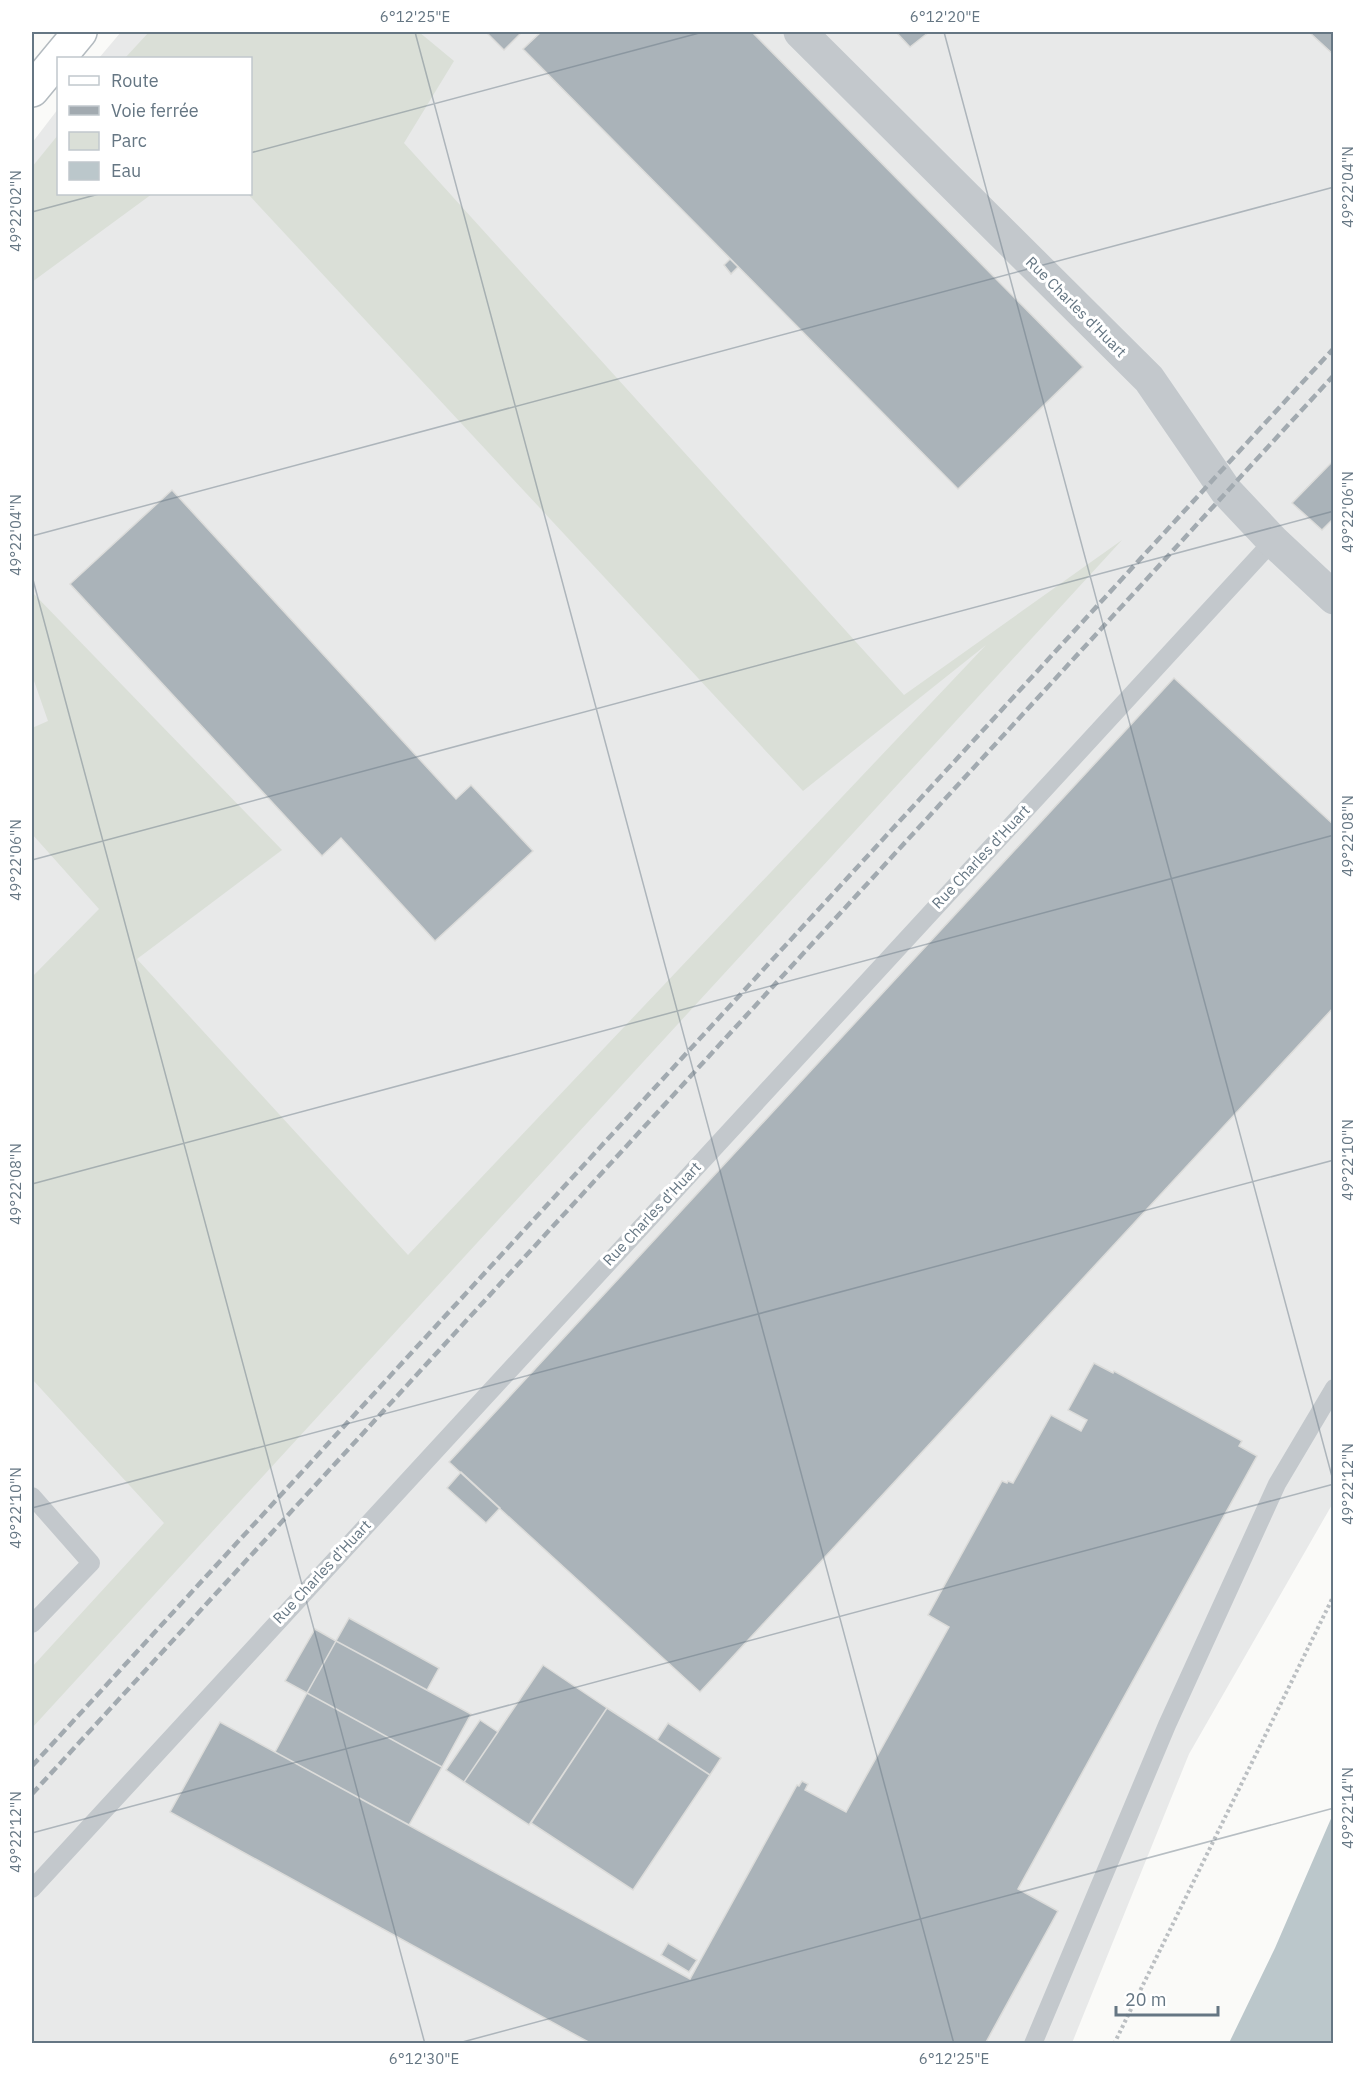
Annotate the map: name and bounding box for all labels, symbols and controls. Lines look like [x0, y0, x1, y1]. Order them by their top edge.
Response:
text: 6°12'25"E [380, 7, 450, 26]
text: 6°12'20"E [910, 7, 980, 26]
legend [57, 57, 252, 195]
text: Route [111, 69, 159, 92]
text: Voie ferrée [111, 99, 199, 122]
text: Parc [111, 129, 147, 152]
text: 49°22'04"N [1338, 146, 1357, 228]
text: Eau [111, 159, 141, 182]
text: 49°22'02"N [6, 170, 25, 252]
street label: Rue Charles d'Huart [1022, 252, 1131, 361]
text: 49°22'06"N [1338, 471, 1357, 553]
text: 49°22'04"N [6, 494, 25, 576]
text: 49°22'08"N [1338, 795, 1357, 877]
street label: Rue Charles d’Huart [928, 801, 1034, 913]
text: 49°22'06"N [6, 819, 25, 901]
text: 49°22'10"N [1338, 1119, 1357, 1201]
text: 49°22'08"N [6, 1143, 25, 1225]
street label: Rue Charles d’Huart [599, 1158, 705, 1270]
text: 49°22'12"N [1338, 1443, 1357, 1525]
text: 49°22'10"N [6, 1467, 25, 1549]
street label: Rue Charles d’Huart [269, 1516, 375, 1628]
text: 49°22'14"N [1338, 1767, 1357, 1849]
text: 49°22'12"N [6, 1791, 25, 1873]
scale bar [1116, 1979, 1218, 2017]
text: 20 m [1125, 1988, 1167, 2011]
text: 6°12'30"E [389, 2049, 459, 2068]
text: 6°12'25"E [919, 2049, 989, 2068]

